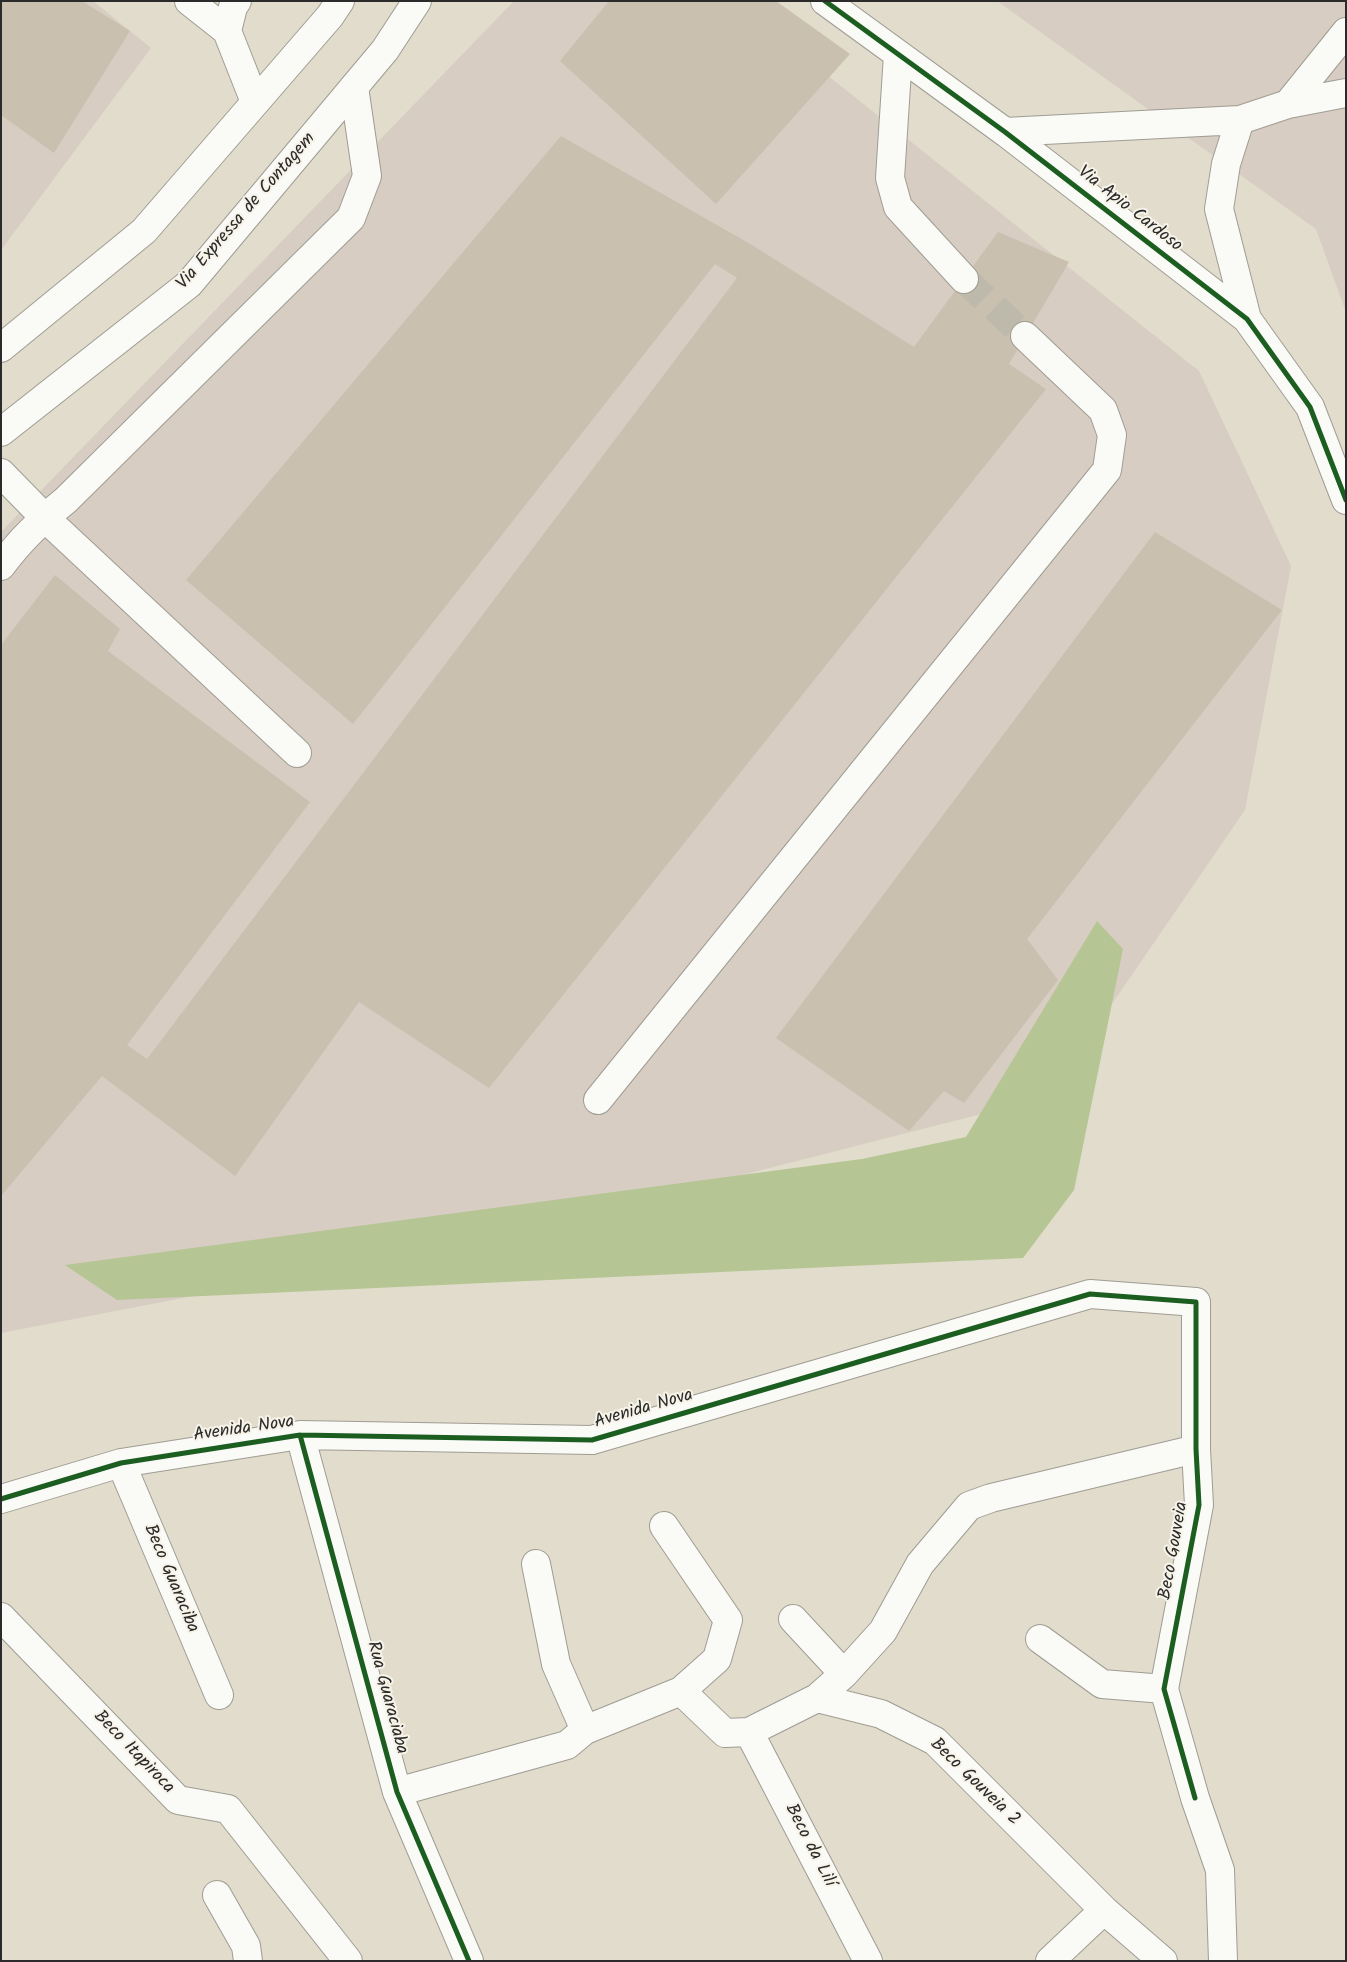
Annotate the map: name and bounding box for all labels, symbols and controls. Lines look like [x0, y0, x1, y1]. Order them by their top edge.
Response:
street label: Via Expressa de Contagem [173, 129, 321, 295]
street label: Via Apio Cardoso [1072, 162, 1186, 258]
street label: Avenida Nova [592, 1386, 696, 1434]
street label: Avenida Nova [192, 1412, 296, 1448]
street label: Beco Gouveia [1156, 1500, 1194, 1602]
street label: Beco Guaraciba [137, 1522, 203, 1636]
street label: Rua Guaraciaba [361, 1639, 411, 1757]
street label: Beco Itapiroca [88, 1707, 178, 1799]
street label: Beco Gouveia 2 [924, 1735, 1024, 1831]
street label: Beco da Lilí [779, 1801, 839, 1891]

